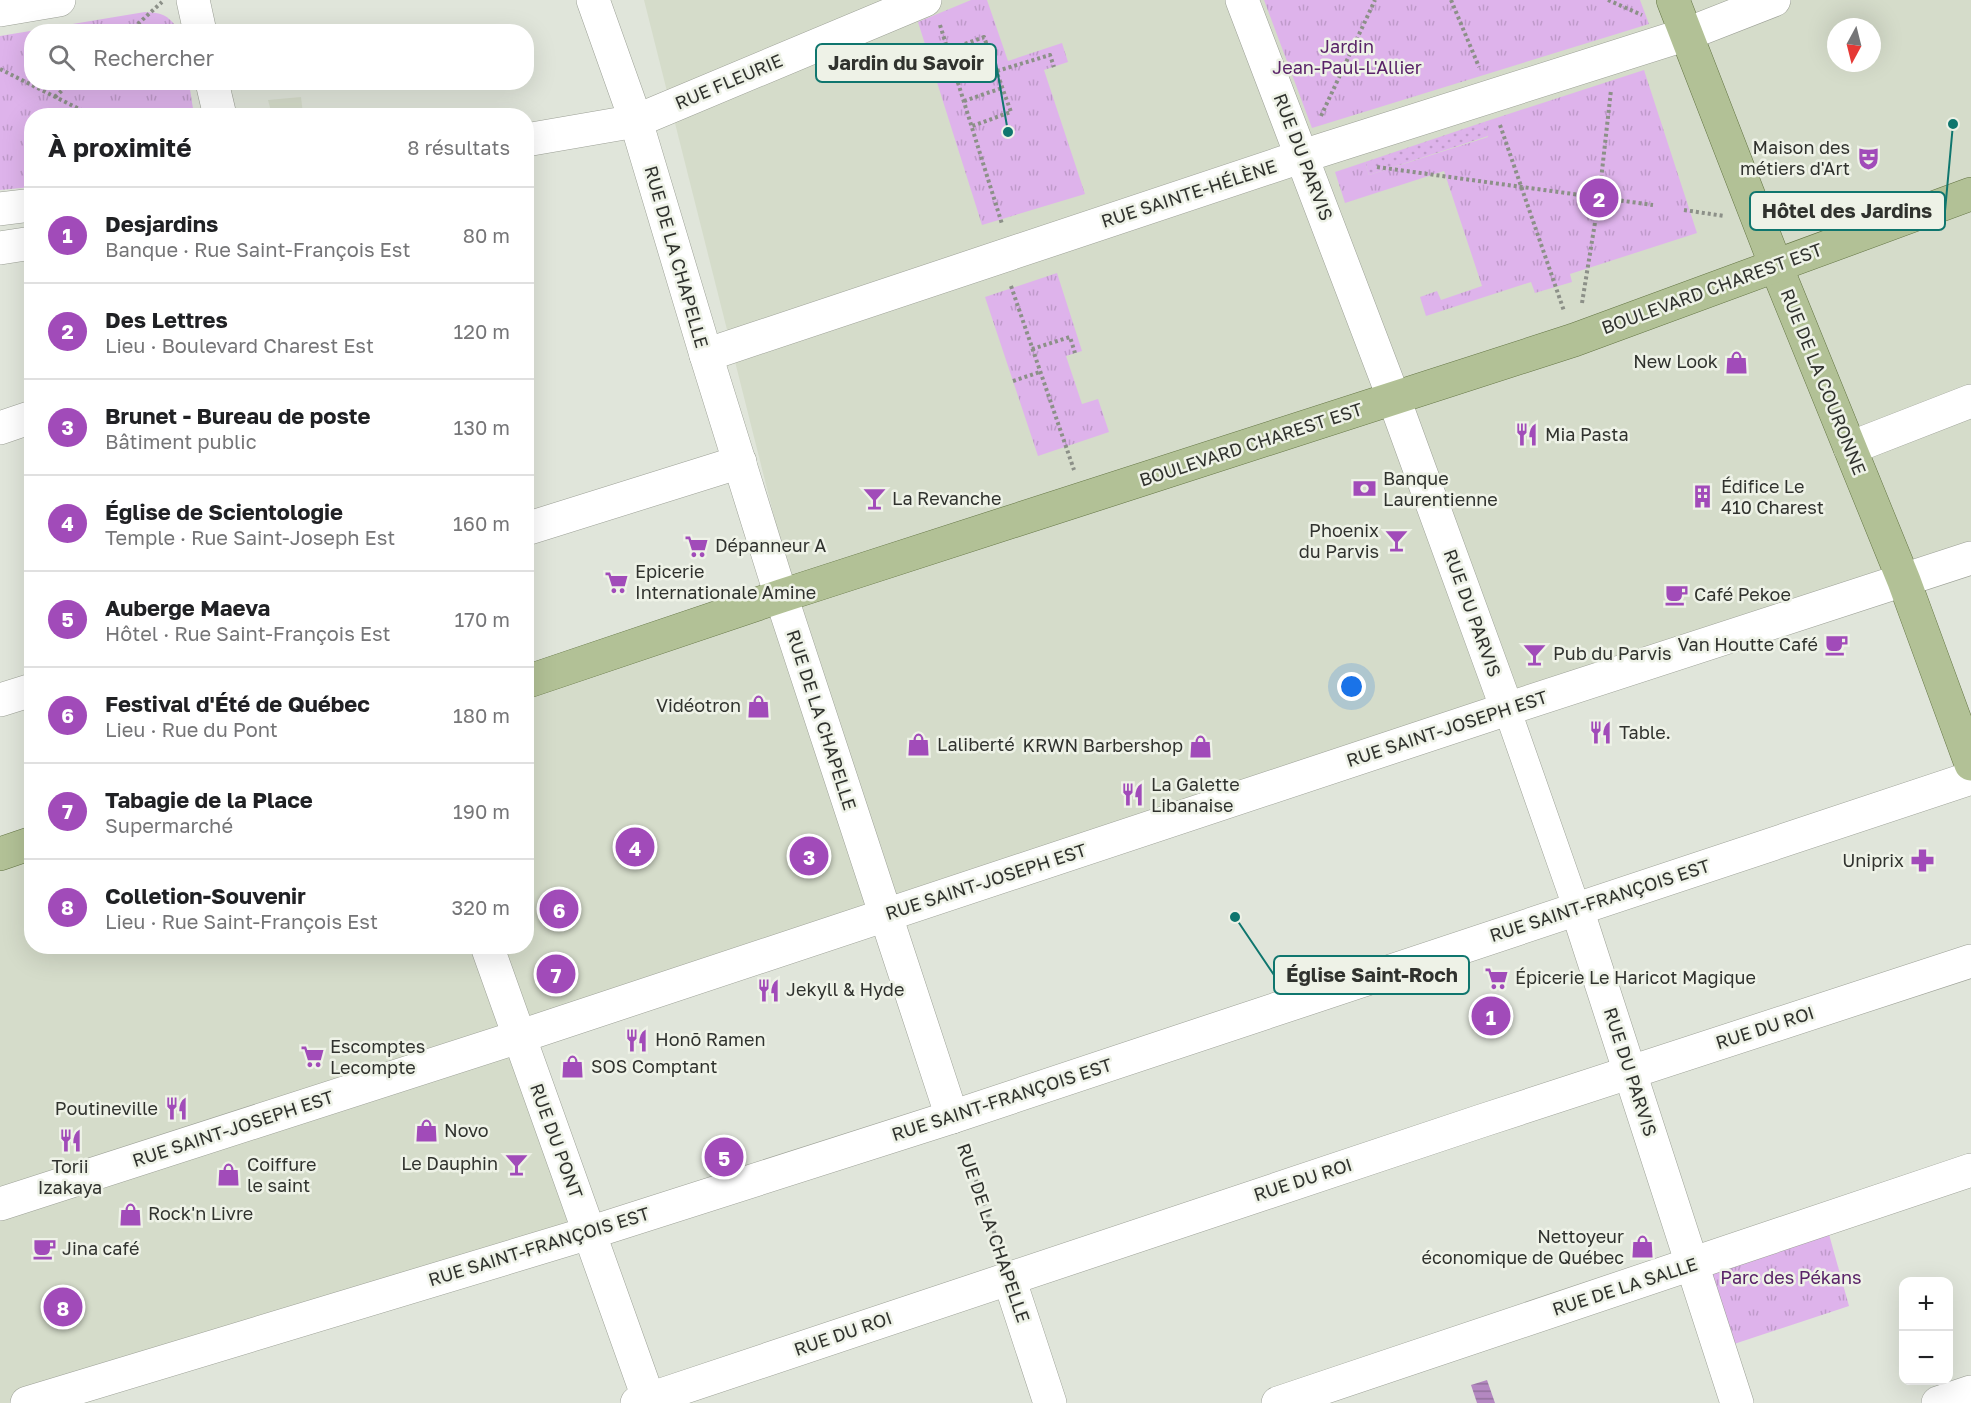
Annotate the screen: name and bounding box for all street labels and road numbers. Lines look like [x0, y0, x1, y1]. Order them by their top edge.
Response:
street label: RUE FLEURIE [672, 49, 786, 114]
street label: RUE DU PARVIS [1270, 90, 1338, 223]
street label: RUE SAINTE-HÉLÈNE [1098, 154, 1279, 232]
street label: RUE DE LA CHAPELLE [640, 163, 713, 350]
street label: BOULEVARD CHAREST EST [1598, 238, 1825, 338]
street label: RUE DE LA COURONNE [1777, 285, 1871, 478]
street label: BOULEVARD CHAREST EST [1136, 398, 1365, 491]
street label: RUE DU PARVIS [1440, 546, 1506, 680]
street label: RUE DE LA CHAPELLE [782, 627, 862, 813]
street label: RUE SAINT-JOSEPH EST [1343, 685, 1550, 771]
street label: RUE SAINT-JOSEPH EST [882, 838, 1089, 924]
street label: RUE SAINT-FRANÇOIS EST [1487, 854, 1713, 946]
street label: RUE DU ROI [1713, 1001, 1817, 1053]
street label: RUE DU PARVIS [1600, 1004, 1662, 1139]
street label: RUE SAINT-FRANÇOIS EST [889, 1053, 1115, 1145]
street label: RUE DU PONT [526, 1080, 588, 1201]
street label: RUE SAINT-JOSEPH EST [129, 1085, 336, 1171]
street label: RUE DE LA CHAPELLE [953, 1140, 1035, 1325]
street label: RUE DU ROI [1251, 1153, 1355, 1205]
street label: RUE SAINT-FRANÇOIS EST [425, 1202, 652, 1290]
street label: RUE DE LA SALLE [1549, 1252, 1700, 1320]
street label: RUE DU ROI [791, 1306, 895, 1360]

